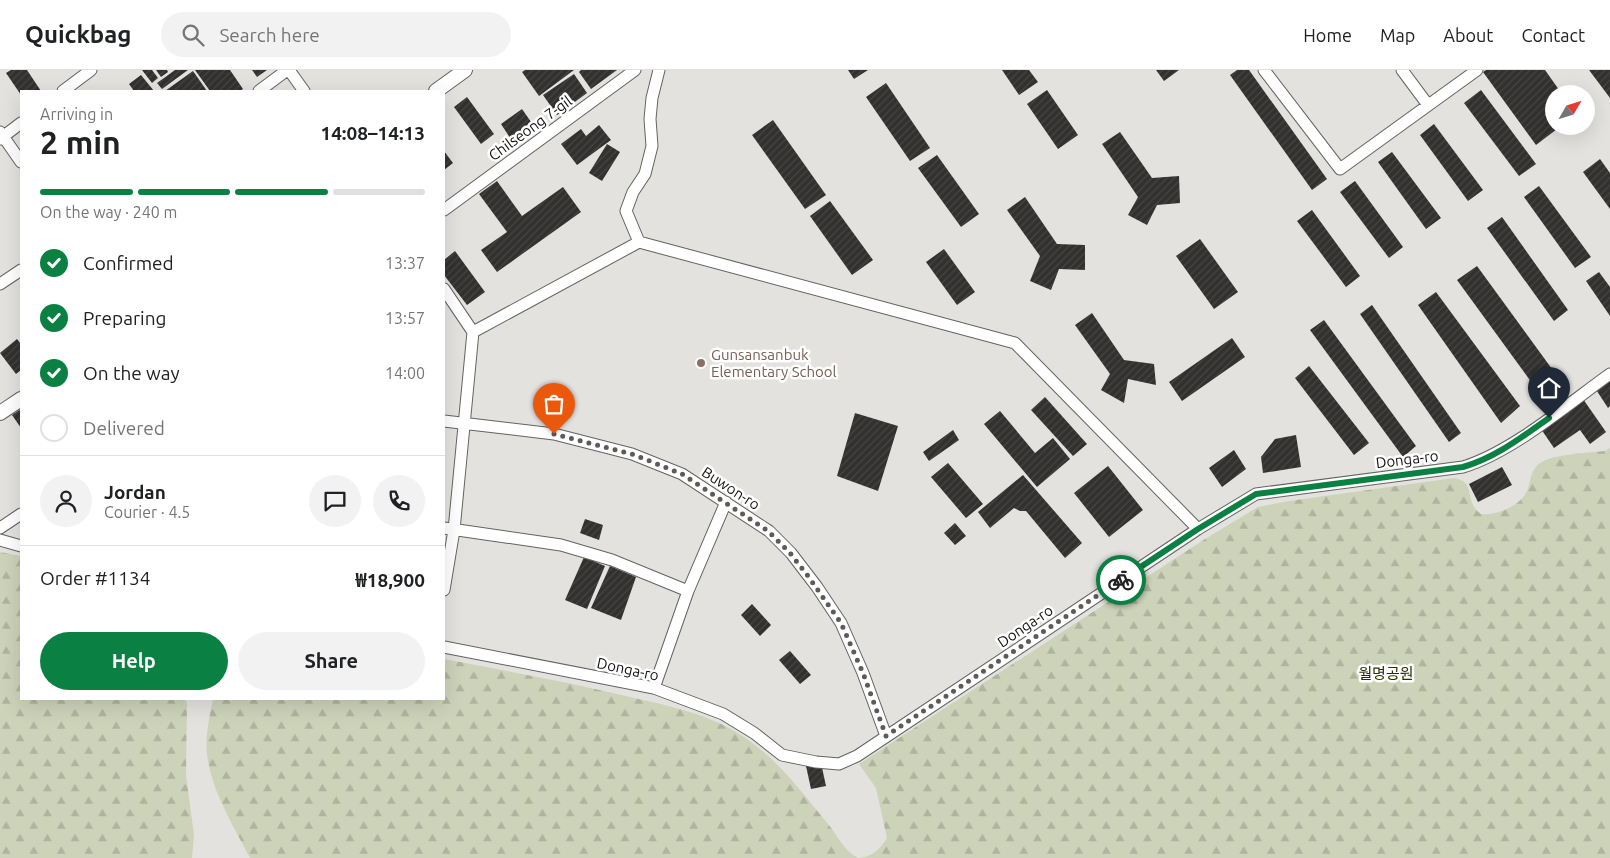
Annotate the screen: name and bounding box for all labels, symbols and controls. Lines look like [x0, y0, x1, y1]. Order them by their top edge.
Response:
search box [161, 12, 511, 57]
text: Quickbag [25, 21, 131, 48]
icon: search [179, 21, 207, 49]
text: Search here [219, 24, 320, 46]
text: Home [1303, 25, 1352, 45]
text: Map [1380, 25, 1415, 45]
text: About [1443, 25, 1493, 45]
text: Contact [1521, 25, 1585, 45]
north arrow [1545, 85, 1595, 135]
map controls [1545, 85, 1595, 135]
street label: Chilseong 7-gil [485, 92, 575, 164]
text: Arriving in [40, 105, 113, 123]
text: 14:08–14:13 [320, 122, 425, 144]
text: 2 min [40, 124, 121, 160]
text: On the way · 240 m [40, 203, 177, 221]
icon: check [40, 249, 68, 277]
text: Confirmed [83, 252, 174, 274]
text: 13:37 [385, 254, 425, 272]
icon: check [40, 304, 68, 332]
text: Preparing [83, 307, 167, 329]
text: 13:57 [385, 309, 425, 327]
place label: Gunsansanbuk Elementary School [711, 346, 837, 380]
marker: Gunsansanbuk Elementary School [695, 357, 707, 369]
icon: check [40, 359, 68, 387]
text: On the way [83, 362, 180, 384]
text: 14:00 [385, 364, 425, 382]
pin [1528, 367, 1570, 418]
icon: home [1535, 374, 1563, 402]
pin [533, 383, 575, 434]
icon: bag [540, 390, 568, 418]
text: Delivered [83, 417, 165, 439]
street label: Donga-ro [1375, 447, 1439, 471]
street label: Buwon-ro [699, 463, 763, 513]
button: person [40, 475, 92, 527]
button: chat [309, 475, 361, 527]
button: phone [373, 475, 425, 527]
text: Jordan [104, 481, 166, 503]
text: Courier · 4.5 [104, 503, 190, 521]
courier [1096, 555, 1146, 605]
icon: bike [1107, 566, 1135, 594]
text: Order #1134 [40, 567, 150, 589]
text: ₩18,900 [356, 569, 425, 591]
street label: Donga-ro [994, 601, 1056, 651]
button: Help [40, 632, 228, 690]
button: Share [238, 632, 425, 690]
street label: Donga-ro [595, 654, 661, 684]
park label: 월명공원 [1358, 665, 1414, 682]

